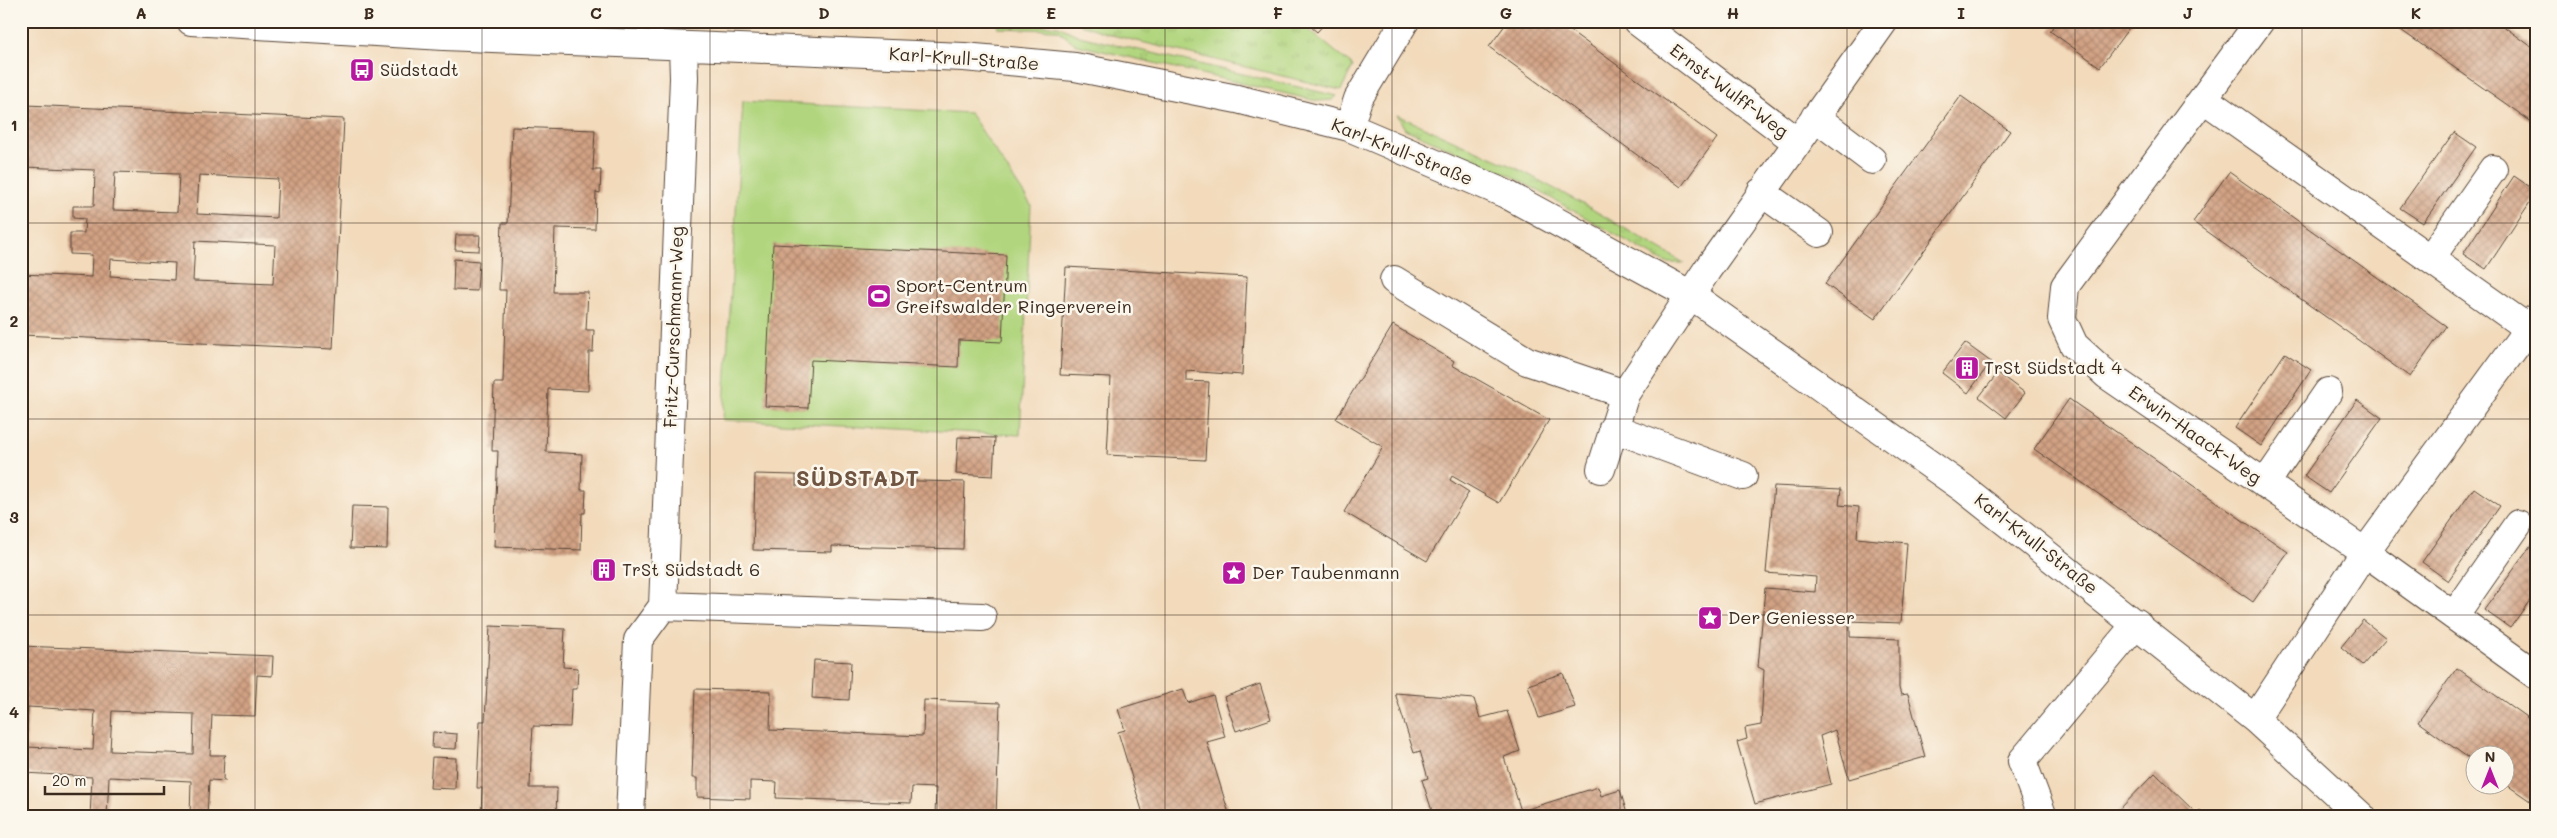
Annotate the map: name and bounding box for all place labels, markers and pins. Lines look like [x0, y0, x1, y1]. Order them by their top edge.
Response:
bus stop icon: Südstadt [349, 57, 375, 83]
place label: Südstadt [380, 57, 459, 81]
place label: Sport-Centrum Greifswalder Ringerverein [896, 273, 1132, 318]
sports icon: Sport-Centrum Greifswalder Ringerverein [866, 283, 892, 309]
building icon: TrSt Südstadt 4 [1954, 355, 1980, 381]
place label: TrSt Südstadt 4 [1984, 355, 2122, 379]
building icon: TrSt Südstadt 6 [591, 557, 617, 583]
place label: TrSt Südstadt 6 [622, 557, 760, 581]
place icon: Der Taubenmann [1221, 560, 1247, 586]
place label: Der Taubenmann [1252, 560, 1399, 584]
place icon: Der Geniesser [1697, 605, 1723, 631]
place label: Der Geniesser [1728, 605, 1855, 629]

